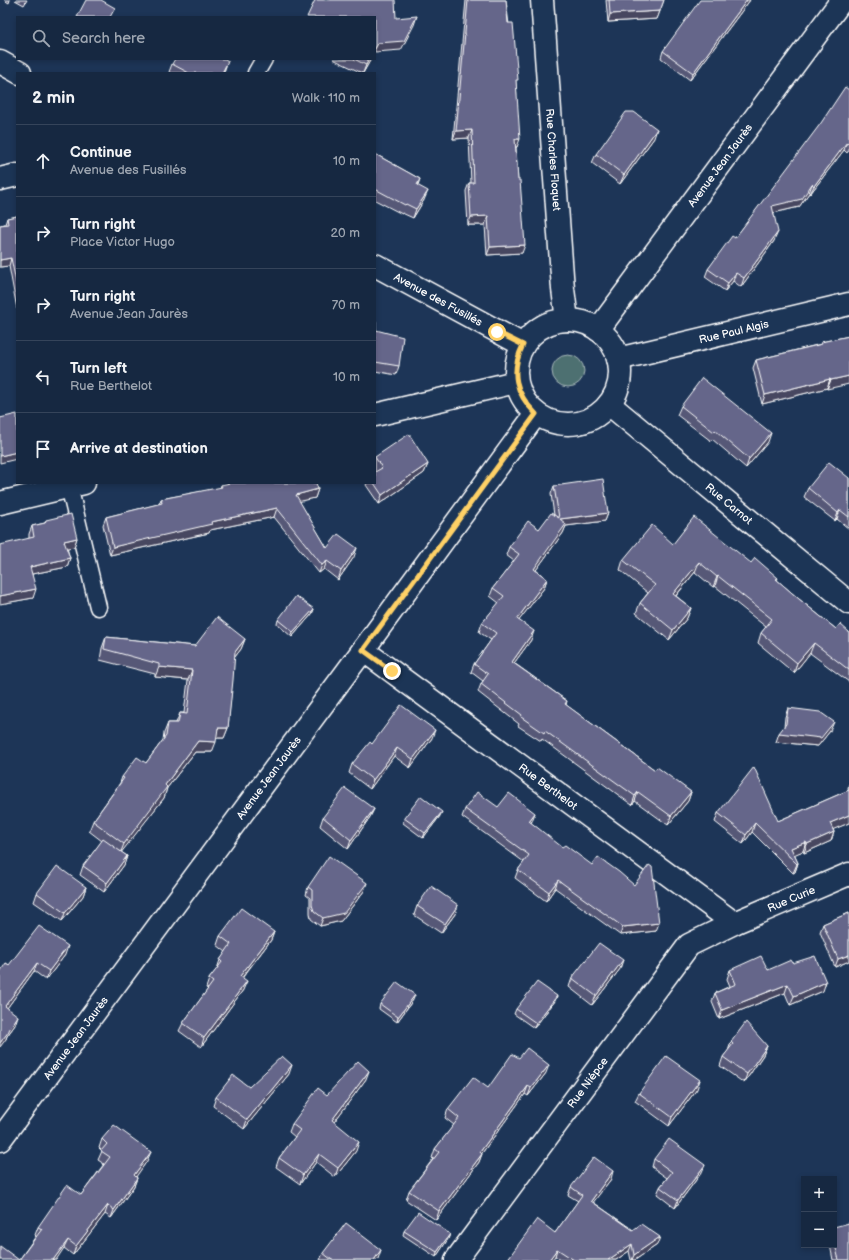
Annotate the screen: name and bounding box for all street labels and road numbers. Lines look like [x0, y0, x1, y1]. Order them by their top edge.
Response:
street label: Rue Charles Floquet [543, 108, 564, 212]
street label: Avenue Jean Jaurès [685, 121, 755, 209]
street label: Avenue des Fusillés [392, 270, 485, 329]
street label: Rue Paul Algis [698, 317, 770, 346]
street label: Rue Carnot [703, 480, 756, 527]
street label: Avenue Jean Jaurès [233, 733, 304, 822]
street label: Rue Berthelot [516, 760, 581, 813]
street label: Rue Curie [765, 883, 817, 915]
street label: Avenue Jean Jaurès [41, 993, 111, 1082]
street label: Rue Niépce [564, 1054, 611, 1110]

